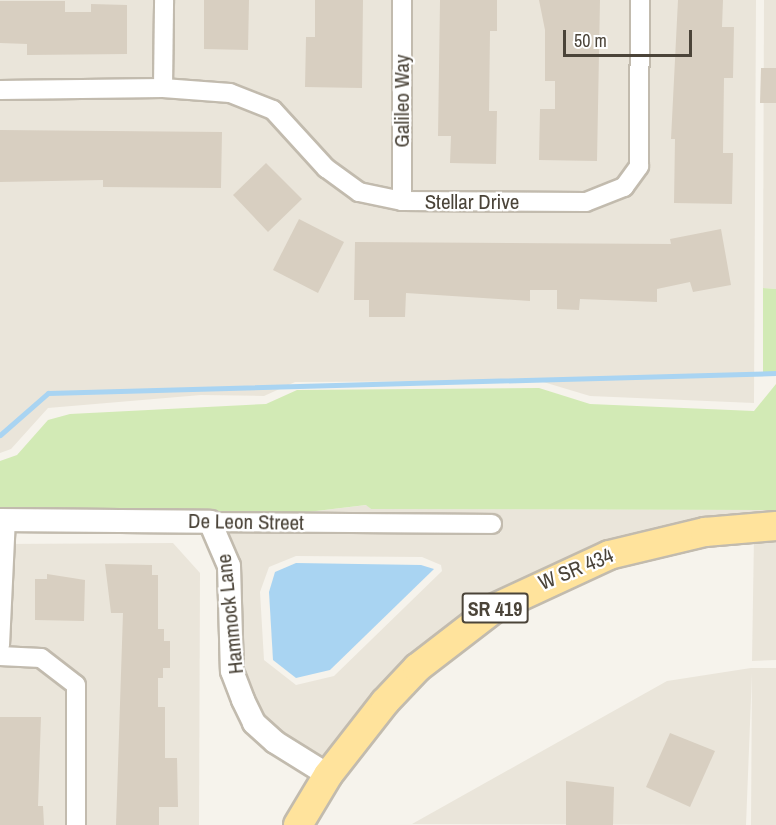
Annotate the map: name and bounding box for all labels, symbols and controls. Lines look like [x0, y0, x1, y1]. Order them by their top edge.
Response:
scale bar [566, 18, 695, 56]
text: 50 m [574, 28, 607, 53]
street label: Galileo Way [389, 54, 415, 148]
street label: Stellar Drive [425, 189, 519, 215]
street label: De Leon Street [188, 508, 304, 536]
street label: W SR 434 [535, 543, 617, 595]
street label: Hammock Lane [211, 553, 249, 675]
road number: SR 419 [460, 591, 530, 625]

